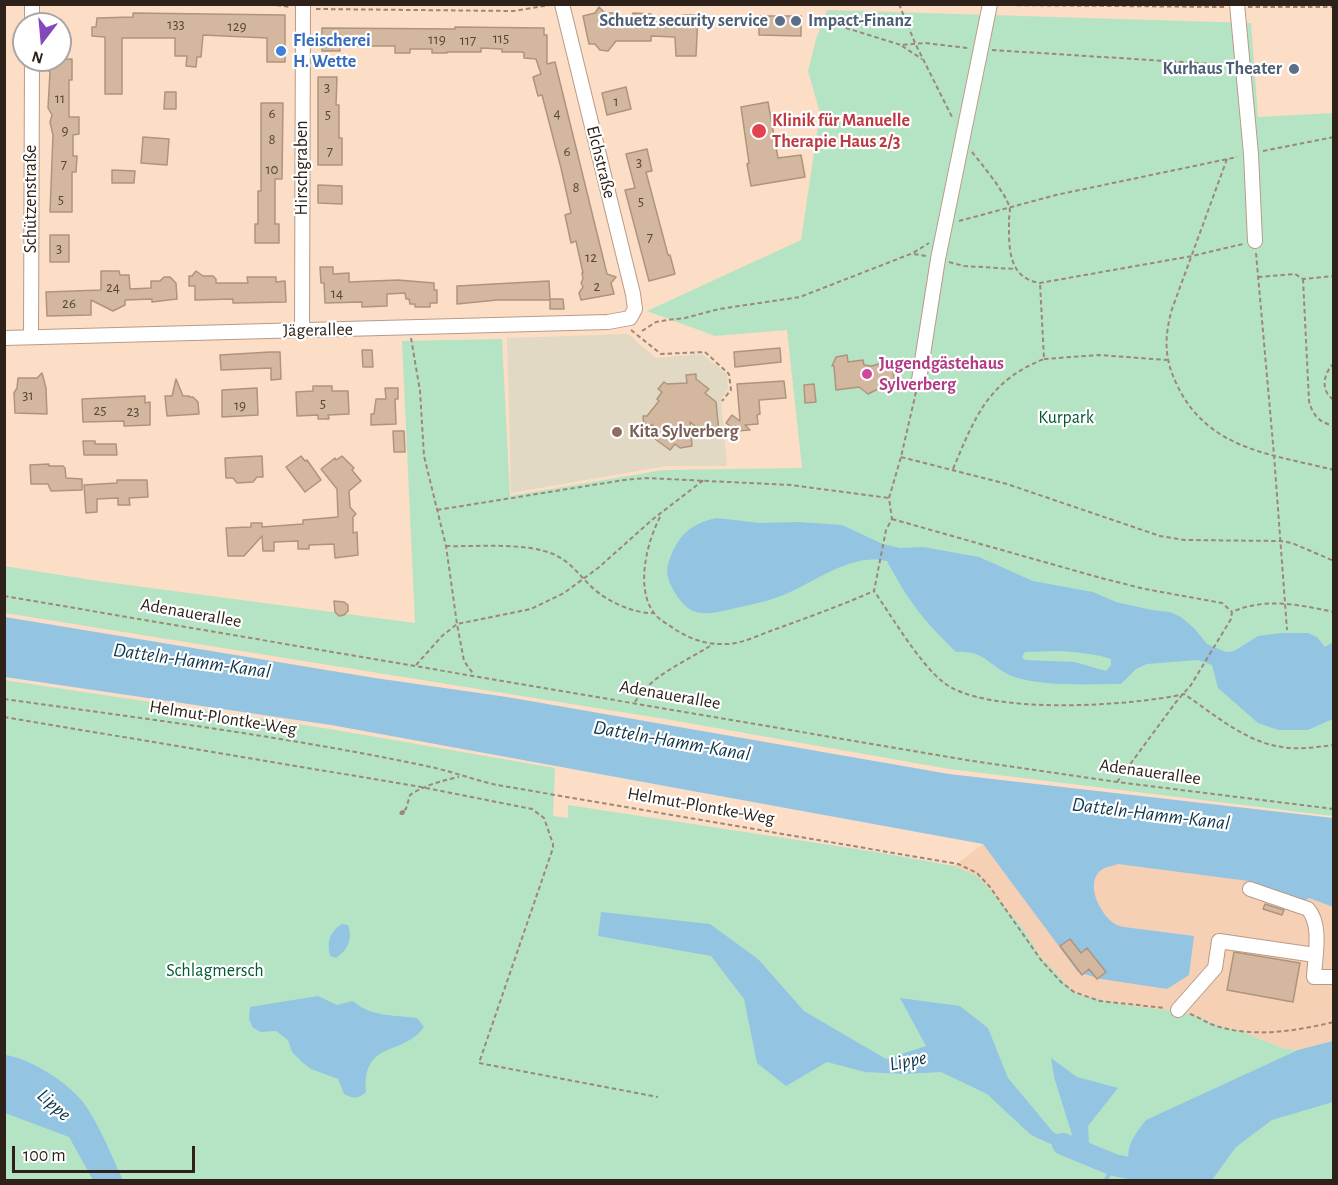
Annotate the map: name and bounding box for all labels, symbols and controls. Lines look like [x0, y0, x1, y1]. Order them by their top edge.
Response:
place label: Schuetz security service [599, 10, 768, 32]
place label: Impact-Finanz [808, 10, 912, 32]
north arrow [12, 12, 72, 72]
marker: Schuetz security service [773, 14, 787, 28]
marker: Impact-Finanz [789, 14, 803, 28]
house number: 133 [167, 15, 185, 33]
house number: 129 [227, 17, 247, 35]
house number: 115 [493, 29, 509, 47]
place label: Fleischerei H. Wette [293, 30, 371, 72]
house number: 119 [428, 30, 446, 48]
house number: 117 [460, 31, 476, 49]
marker: Fleischerei H. Wette [274, 44, 288, 58]
text: N [30, 48, 45, 67]
place label: Kurhaus Theater [1163, 58, 1282, 80]
marker: Kurhaus Theater [1287, 62, 1301, 76]
house number: 3 [324, 78, 330, 96]
house number: 11 [55, 89, 65, 107]
house number: 1 [613, 92, 619, 110]
house number: 6 [268, 104, 276, 122]
house number: 4 [553, 104, 561, 122]
house number: 5 [325, 105, 331, 123]
place label: Klinik für Manuelle Therapie Haus 2/3 [772, 110, 910, 152]
house number: 9 [61, 121, 69, 139]
street label: Hirschgraben [291, 121, 313, 215]
marker: Klinik für Manuelle Therapie Haus 2/3 [750, 122, 768, 140]
street label: Elchstraße [582, 123, 620, 201]
house number: 8 [268, 130, 276, 148]
house number: 7 [327, 142, 333, 160]
house number: 6 [563, 142, 571, 160]
street label: Schützenstraße [20, 145, 42, 253]
house number: 3 [636, 153, 642, 171]
house number: 7 [61, 155, 67, 173]
house number: 10 [265, 160, 279, 178]
house number: 8 [572, 178, 580, 196]
house number: 5 [58, 190, 64, 208]
house number: 5 [638, 192, 644, 210]
house number: 7 [647, 228, 653, 246]
house number: 3 [56, 239, 62, 257]
house number: 12 [585, 248, 597, 266]
house number: 2 [594, 277, 600, 295]
house number: 24 [106, 278, 120, 296]
house number: 14 [331, 284, 343, 302]
house number: 26 [62, 294, 76, 312]
street label: Jägerallee [283, 319, 353, 341]
place label: Jugendgästehaus Sylverberg [879, 353, 1004, 395]
marker: Jugendgästehaus Sylverberg [860, 367, 874, 381]
house number: 31 [22, 386, 34, 404]
house number: 5 [320, 394, 326, 412]
house number: 19 [234, 396, 246, 414]
house number: 25 [93, 401, 107, 419]
house number: 23 [126, 402, 140, 420]
park label: Kurpark [1038, 407, 1094, 429]
place label: Kita Sylverberg [629, 421, 739, 443]
marker: Kita Sylverberg [610, 425, 624, 439]
street label: Adenauerallee [139, 593, 243, 633]
water label: Datteln-Hamm-Kanal [112, 638, 272, 684]
street label: Adenauerallee [618, 675, 722, 715]
street label: Helmut-Plontke-Weg [148, 696, 298, 740]
water label: Datteln-Hamm-Kanal [592, 715, 752, 767]
street label: Adenauerallee [1098, 754, 1202, 790]
street label: Helmut-Plontke-Weg [626, 782, 776, 830]
water label: Datteln-Hamm-Kanal [1071, 792, 1231, 836]
park label: Schlagmersch [166, 960, 264, 982]
water label: Lippe [887, 1046, 929, 1076]
water label: Lippe [32, 1084, 76, 1126]
scale bar [15, 1134, 198, 1172]
text: 100 m [23, 1147, 66, 1165]

